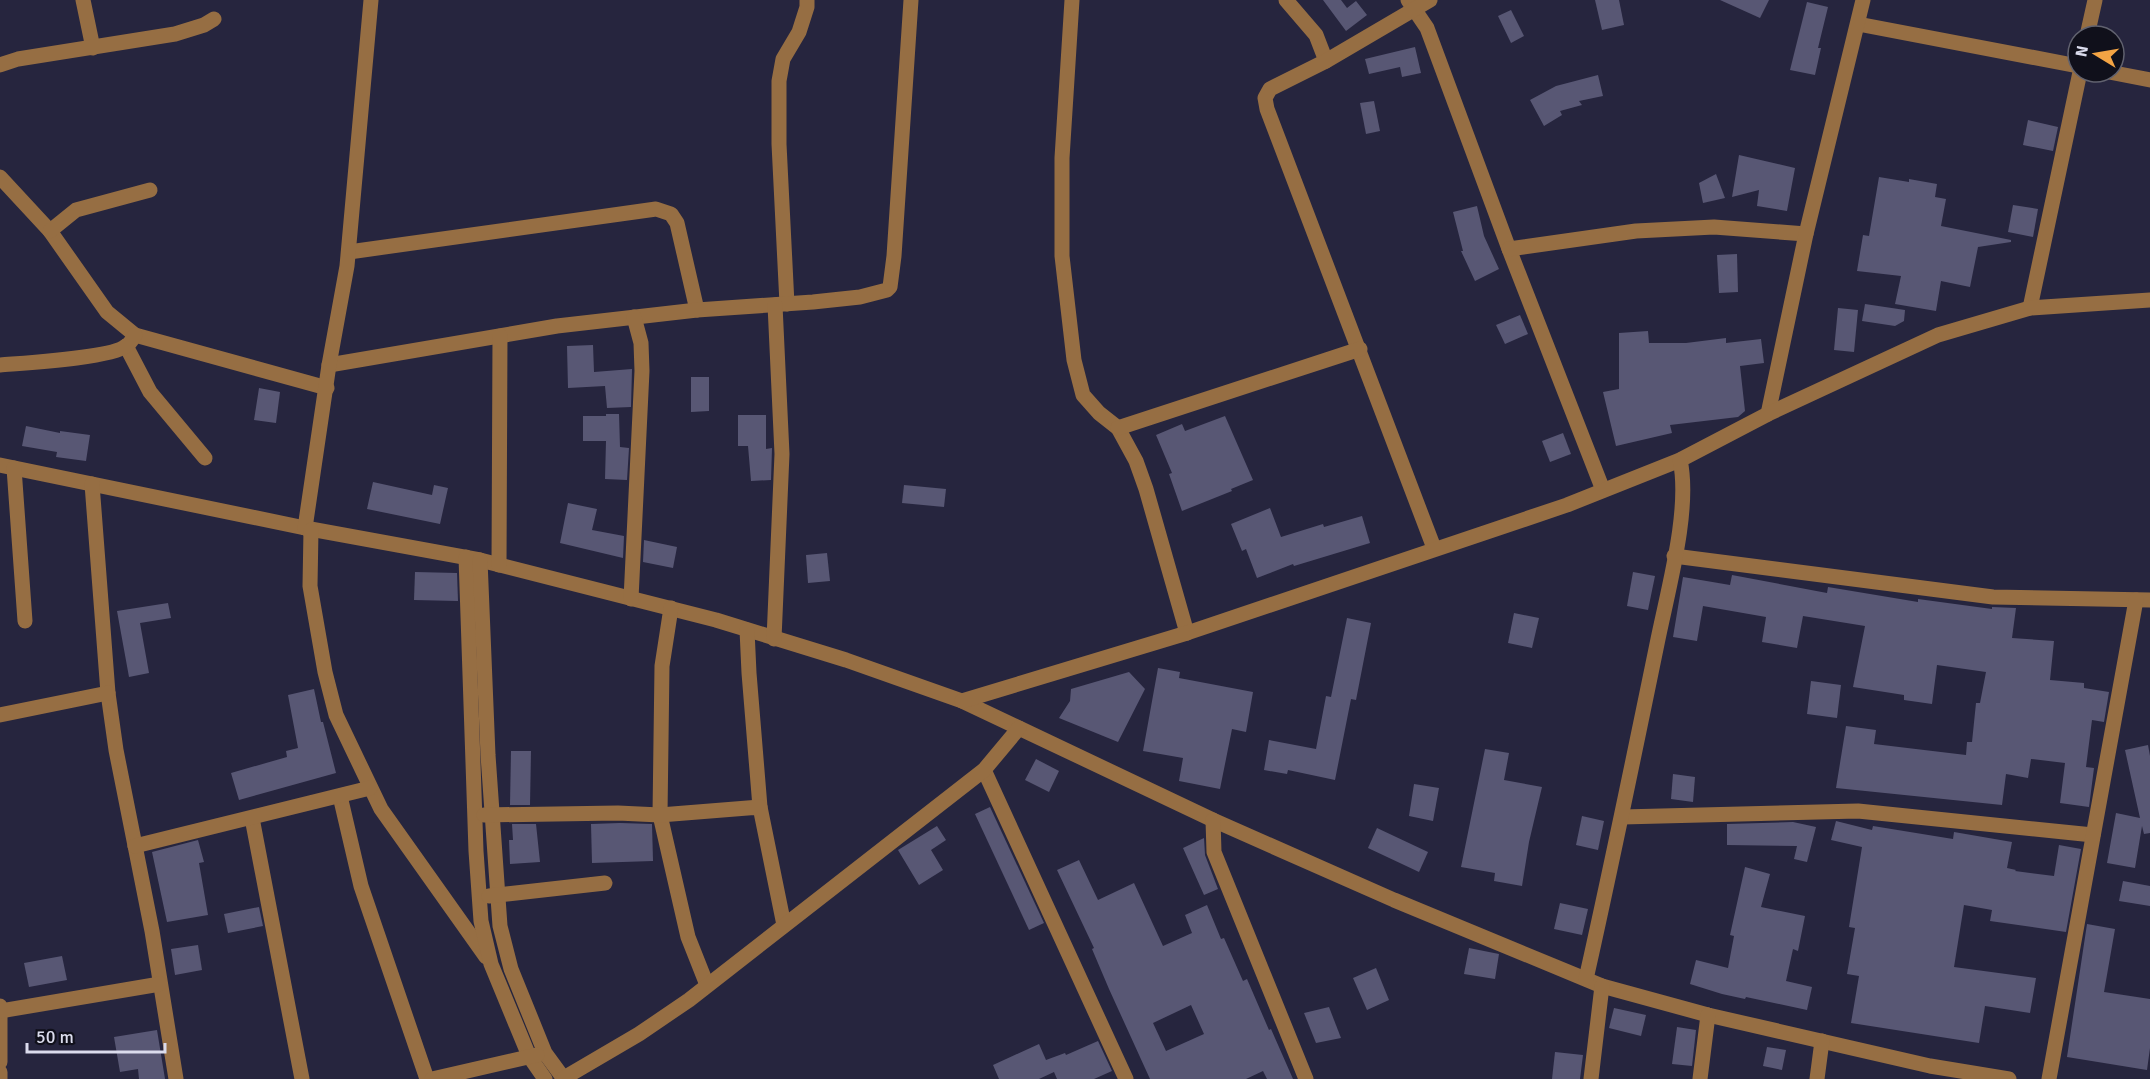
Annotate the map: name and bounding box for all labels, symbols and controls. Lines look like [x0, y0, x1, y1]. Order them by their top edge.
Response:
north arrow [2066, 24, 2126, 84]
text: N [2071, 44, 2093, 59]
scale bar [27, 1016, 165, 1054]
text: 50 m [36, 1026, 74, 1048]

